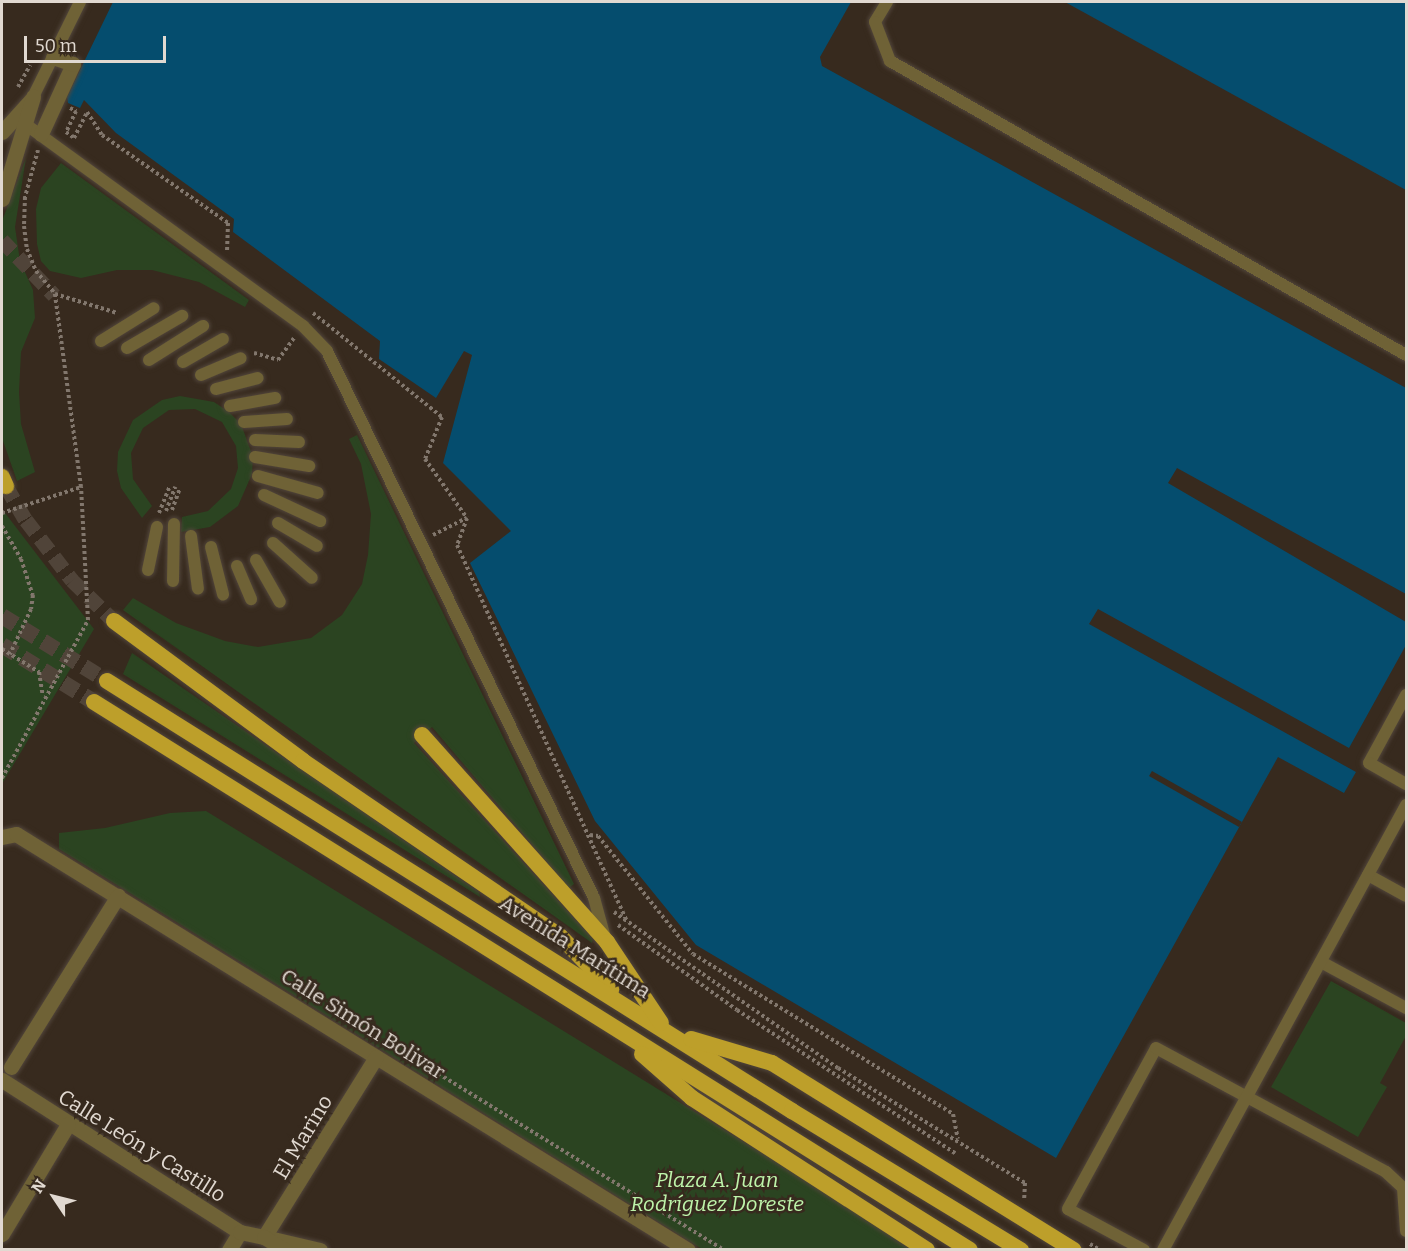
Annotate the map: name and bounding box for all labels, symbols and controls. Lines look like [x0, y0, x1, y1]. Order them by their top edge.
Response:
scale bar [27, 24, 170, 62]
text: 50 m [35, 35, 77, 57]
street label: Avenida Marítima [495, 890, 655, 1004]
street label: Calle Simón Bolivar [276, 963, 450, 1085]
street label: Calle León y Castillo [54, 1084, 230, 1208]
street label: El Marino [268, 1090, 338, 1184]
north arrow [24, 1167, 84, 1227]
park label: Plaza A. Juan Rodríguez Doreste [630, 1167, 804, 1217]
text: N [28, 1176, 50, 1197]

